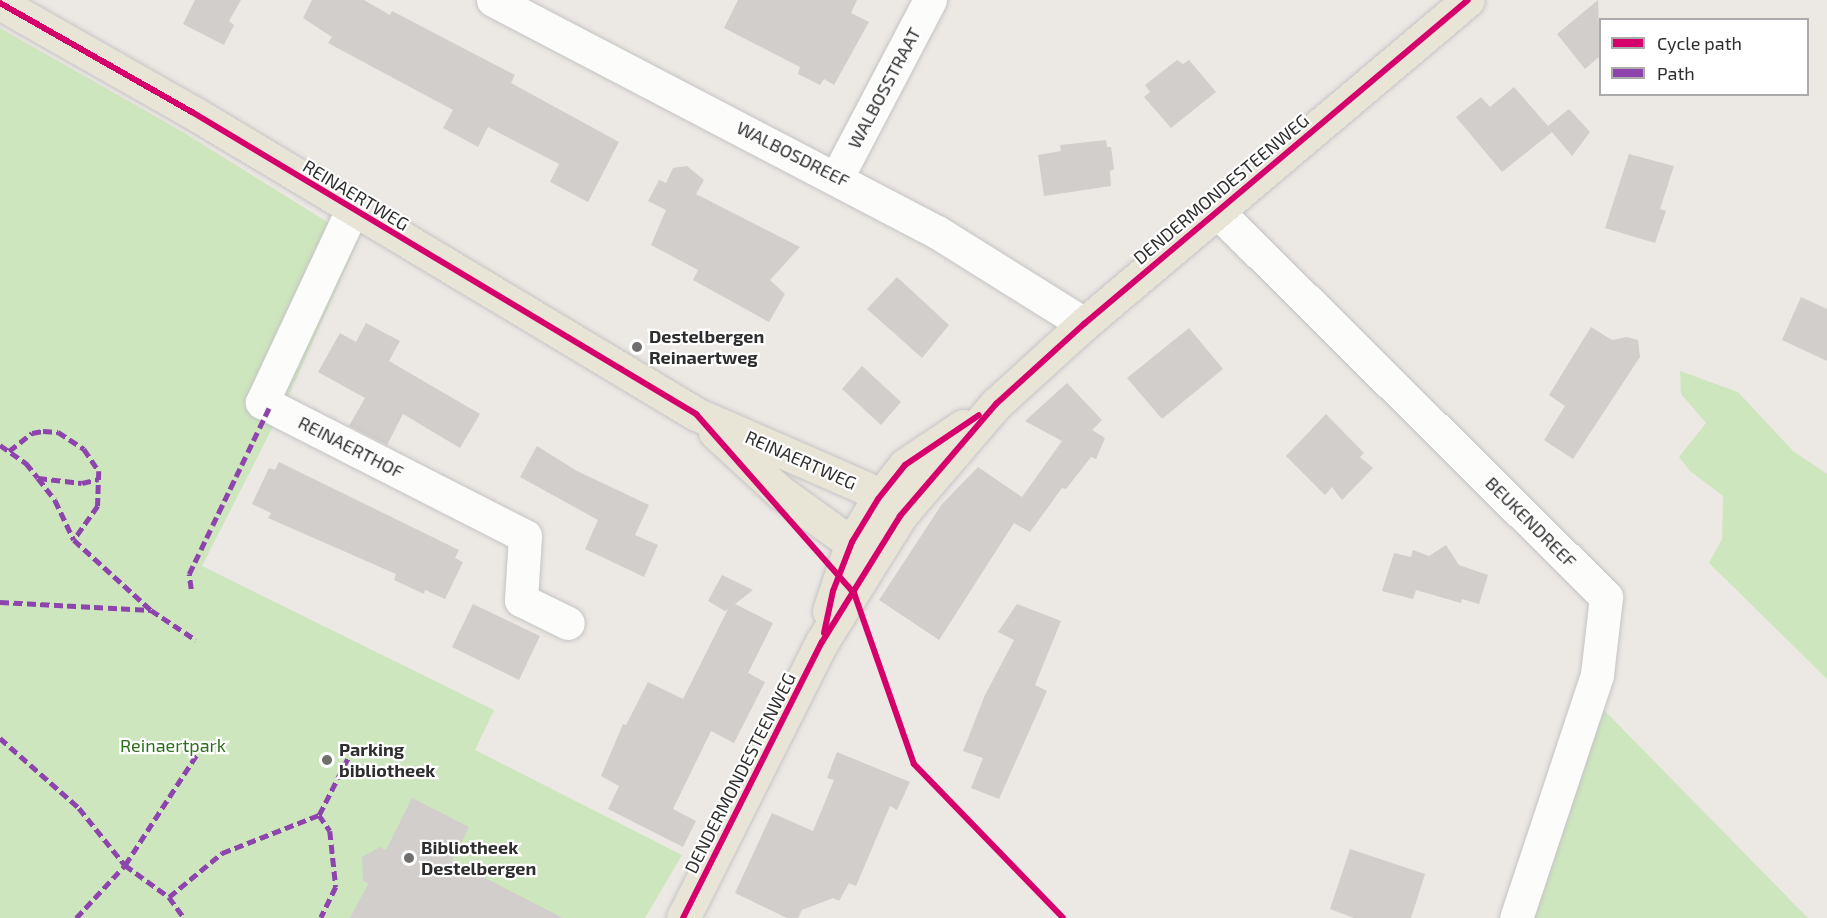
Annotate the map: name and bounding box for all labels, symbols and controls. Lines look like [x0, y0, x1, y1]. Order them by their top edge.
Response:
legend [1599, 18, 1809, 96]
street label: WALBOSSTRAAT [843, 24, 925, 152]
text: Cycle path [1657, 32, 1742, 54]
text: Path [1657, 62, 1695, 84]
street label: DENDERMONDESTEENWEG [1129, 109, 1313, 269]
street label: WALBOSDREEF [733, 116, 853, 192]
street label: REINAERTWEG [299, 155, 413, 235]
place label: Destelbergen Reinaertweg [649, 326, 764, 368]
marker: Destelbergen Reinaertweg [630, 340, 644, 354]
street label: REINAERTHOF [295, 411, 407, 483]
street label: REINAERTWEG [742, 426, 860, 494]
street label: BEUKENDREEF [1481, 472, 1581, 572]
street label: DENDERMONDESTEENWEG [680, 669, 800, 877]
park label: Reinaertpark [120, 734, 226, 756]
place label: Parking bibliotheek [339, 739, 435, 782]
marker: Parking bibliotheek [320, 753, 334, 767]
place label: Bibliotheek Destelbergen [421, 837, 536, 880]
marker: Bibliotheek Destelbergen [402, 851, 416, 865]

